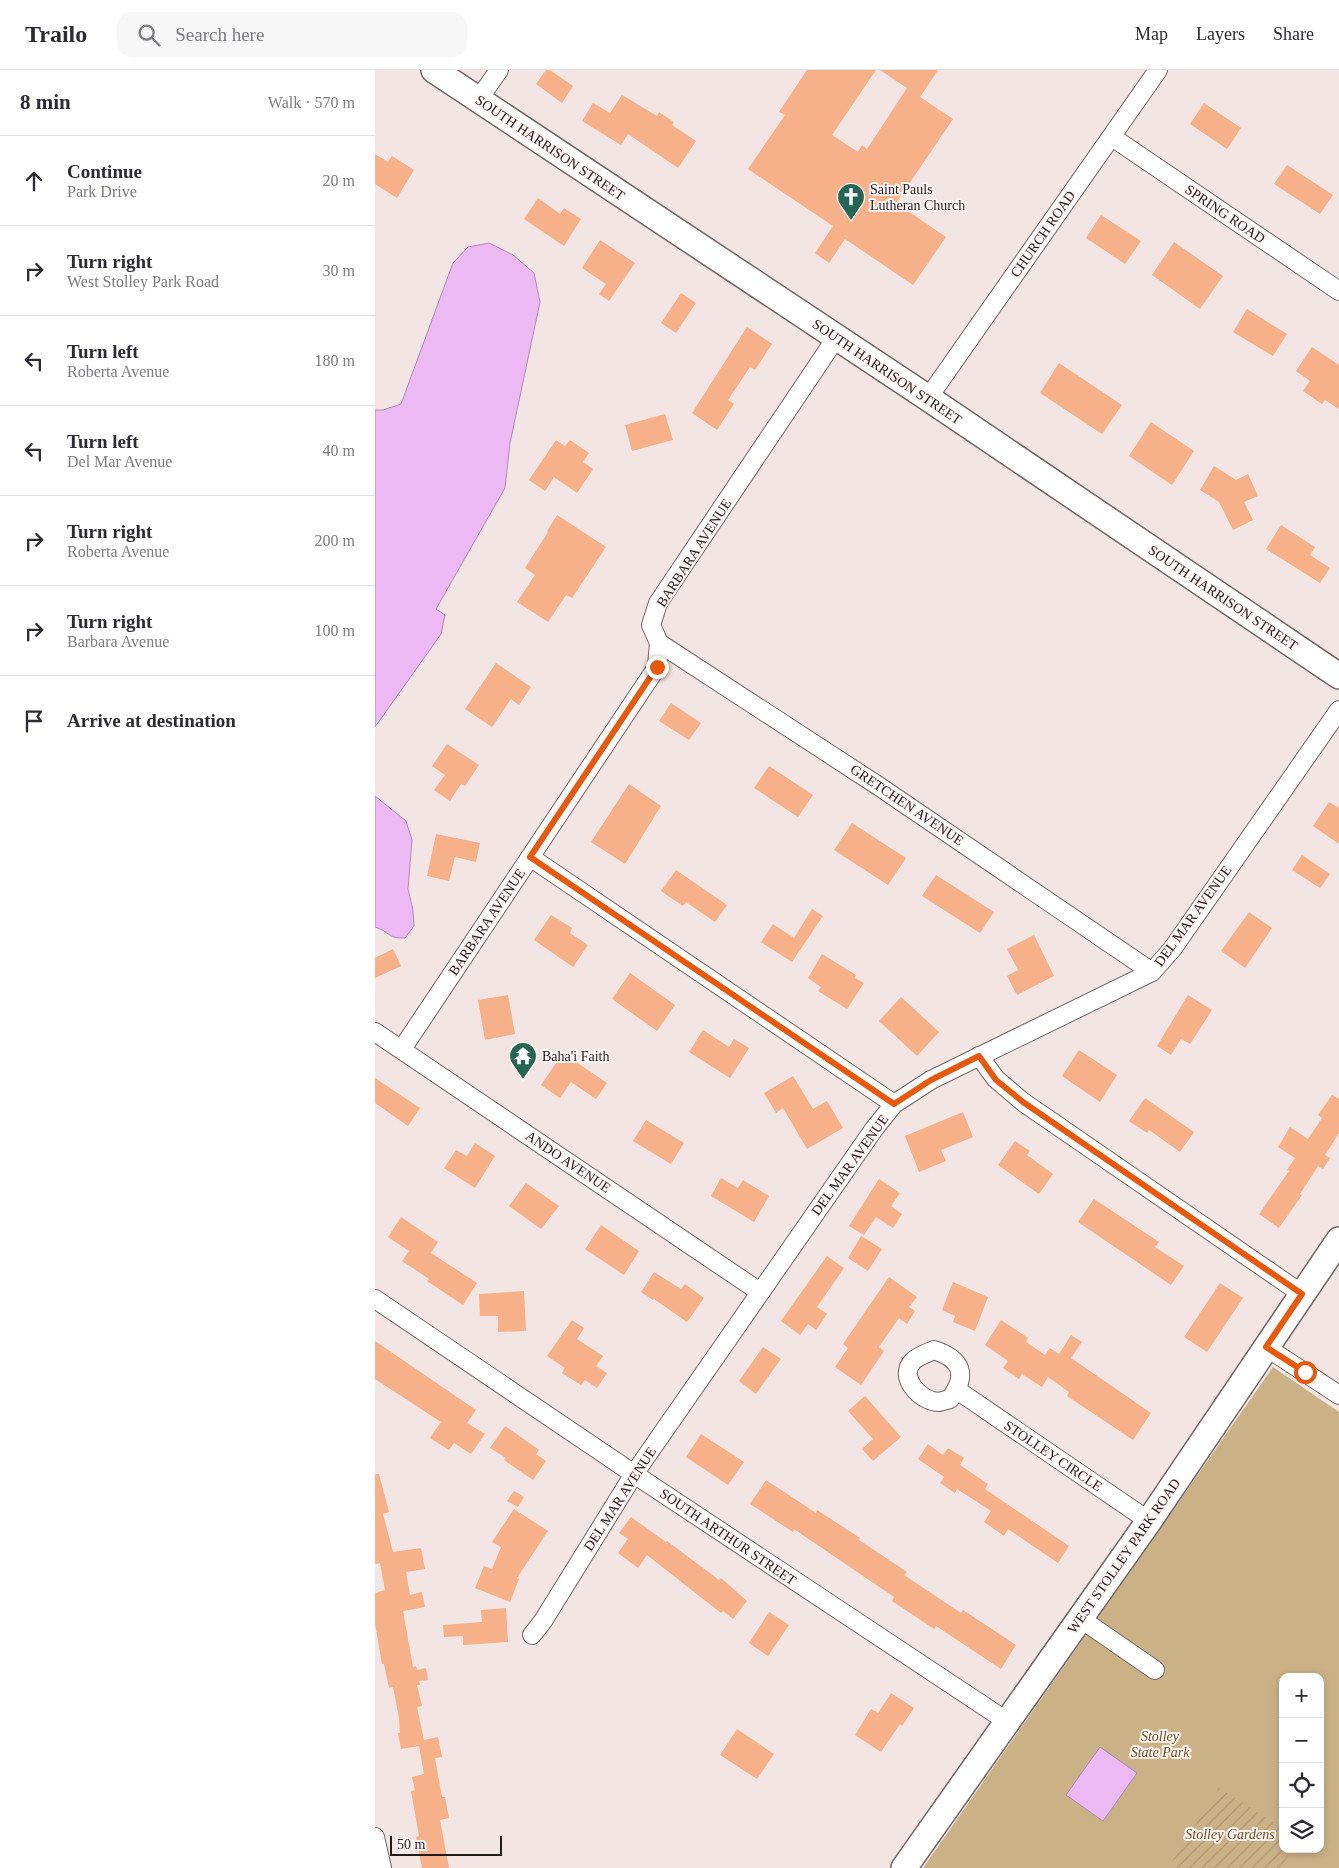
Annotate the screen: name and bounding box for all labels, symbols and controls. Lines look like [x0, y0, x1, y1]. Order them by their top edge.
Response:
search box [117, 12, 467, 57]
text: Trailo [25, 21, 87, 47]
icon: search [135, 21, 163, 49]
text: Search here [175, 24, 264, 45]
text: Map [1135, 24, 1168, 44]
text: Layers [1196, 24, 1245, 44]
text: Share [1273, 24, 1314, 44]
text: 8 min [20, 90, 71, 114]
street label: SOUTH HARRISON STREET [473, 92, 628, 204]
text: Walk · 570 m [268, 94, 355, 111]
text: Continue [67, 161, 142, 182]
icon: ahead [20, 167, 48, 195]
text: 20 m [323, 172, 355, 189]
church icon: Saint Pauls Lutheran Church [836, 182, 866, 221]
place label: Saint Pauls Lutheran Church [870, 182, 965, 213]
street label: SPRING ROAD [1182, 182, 1268, 246]
text: Park Drive [67, 183, 137, 200]
street label: CHURCH ROAD [1008, 188, 1078, 280]
text: Turn right [67, 251, 152, 272]
icon: right [20, 257, 48, 285]
text: 30 m [323, 262, 355, 279]
text: West Stolley Park Road [67, 273, 219, 290]
street label: SOUTH HARRISON STREET [810, 316, 965, 428]
text: Turn left [67, 341, 139, 362]
icon: left [20, 347, 48, 375]
text: 180 m [315, 352, 355, 369]
text: Roberta Avenue [67, 363, 169, 380]
text: Turn left [67, 431, 139, 452]
icon: left [20, 437, 48, 465]
text: 40 m [323, 442, 355, 459]
text: Del Mar Avenue [67, 453, 172, 470]
street label: BARBARA AVENUE [654, 496, 734, 610]
text: Turn right [67, 521, 152, 542]
icon: right [20, 527, 48, 555]
text: 200 m [315, 532, 355, 549]
street label: SOUTH HARRISON STREET [1146, 542, 1301, 654]
text: Roberta Avenue [67, 543, 169, 560]
text: Turn right [67, 611, 152, 632]
icon: right [20, 617, 48, 645]
text: 100 m [315, 622, 355, 639]
text: Barbara Avenue [67, 633, 169, 650]
route end [646, 656, 669, 679]
icon: arrive [20, 707, 48, 735]
text: Arrive at destination [67, 710, 236, 731]
street label: GRETCHEN AVENUE [848, 762, 966, 848]
street label: DEL MAR AVENUE [1151, 863, 1235, 969]
street label: BARBARA AVENUE [446, 866, 528, 978]
temple icon: Baha'i Faith [508, 1041, 538, 1080]
place label: Baha'i Faith [542, 1049, 609, 1064]
street label: DEL MAR AVENUE [808, 1112, 892, 1218]
street label: ANDO AVENUE [523, 1128, 613, 1196]
route start [1294, 1361, 1317, 1384]
street label: STOLLEY CIRCLE [1001, 1418, 1105, 1494]
street label: DEL MAR AVENUE [581, 1444, 659, 1554]
street label: WEST STOLLEY PARK ROAD [1065, 1476, 1183, 1636]
street label: SOUTH ARTHUR STREET [657, 1486, 799, 1588]
map controls [1279, 1673, 1324, 1853]
button: + [1279, 1673, 1324, 1718]
button: − [1279, 1718, 1324, 1763]
park label: Stolley State Park [1131, 1729, 1190, 1760]
button: locate [1279, 1763, 1324, 1808]
button: layers [1279, 1808, 1324, 1853]
park label: Stolley Gardens [1185, 1827, 1275, 1842]
scale bar [390, 1833, 503, 1856]
text: 50 m [397, 1837, 425, 1852]

